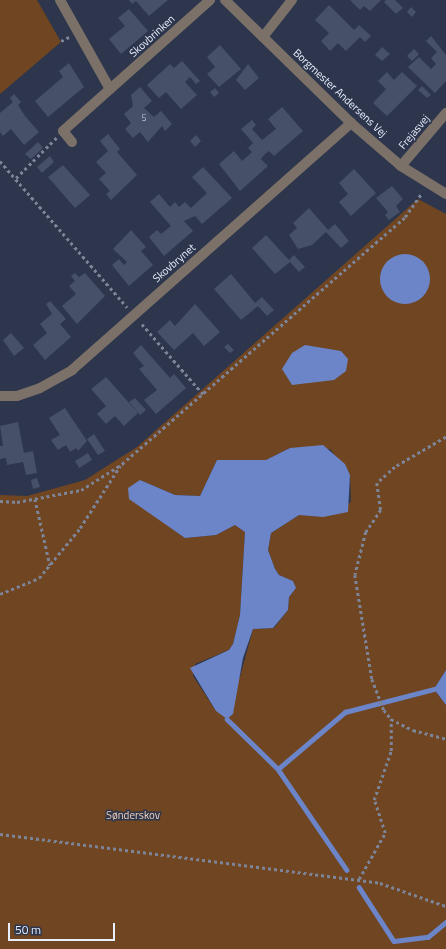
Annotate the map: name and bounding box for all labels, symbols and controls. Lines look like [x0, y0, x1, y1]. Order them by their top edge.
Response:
street label: Skovbrinken [127, 12, 177, 60]
street label: Borgmester Andersens Vej [290, 46, 390, 140]
street label: Frejasvej [396, 112, 432, 152]
house number: 5 [141, 113, 147, 123]
street label: Skovbrynet [150, 241, 198, 285]
park label: Sønderskov [106, 808, 160, 822]
scale bar [10, 915, 117, 941]
text: 50 m [15, 920, 41, 939]

